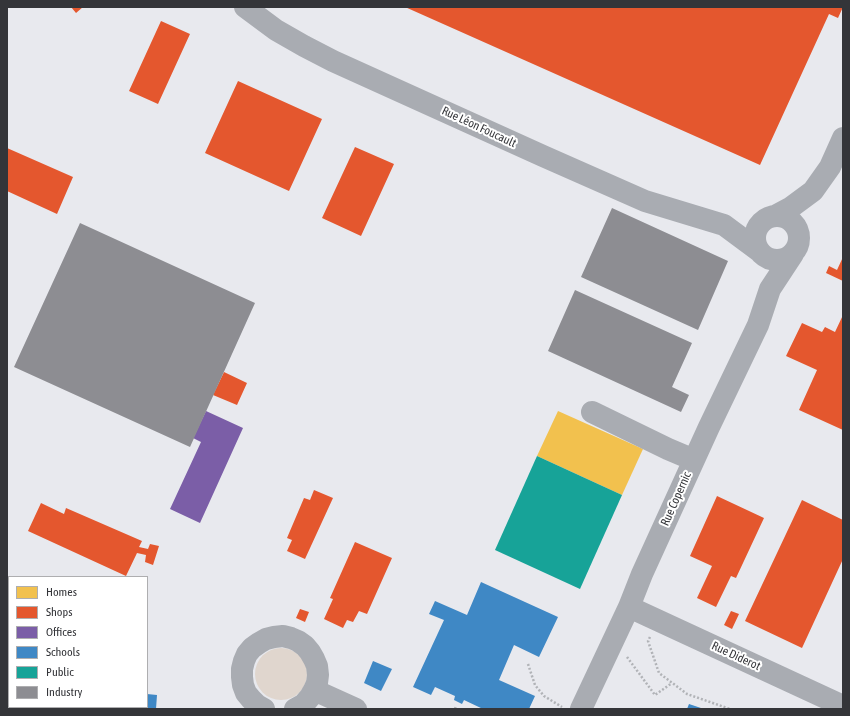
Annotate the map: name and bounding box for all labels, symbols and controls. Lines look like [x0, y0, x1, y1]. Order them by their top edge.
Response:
street label: Rue Léon Foucault [439, 103, 519, 151]
street label: Rue Copernic [658, 470, 694, 528]
legend [8, 576, 148, 708]
text: Homes [46, 585, 77, 599]
text: Shops [46, 605, 72, 619]
text: Offices [46, 625, 76, 639]
street label: Rue Diderot [709, 638, 763, 674]
text: Schools [46, 645, 80, 659]
text: Public [46, 665, 74, 679]
text: Industry [46, 685, 83, 699]

